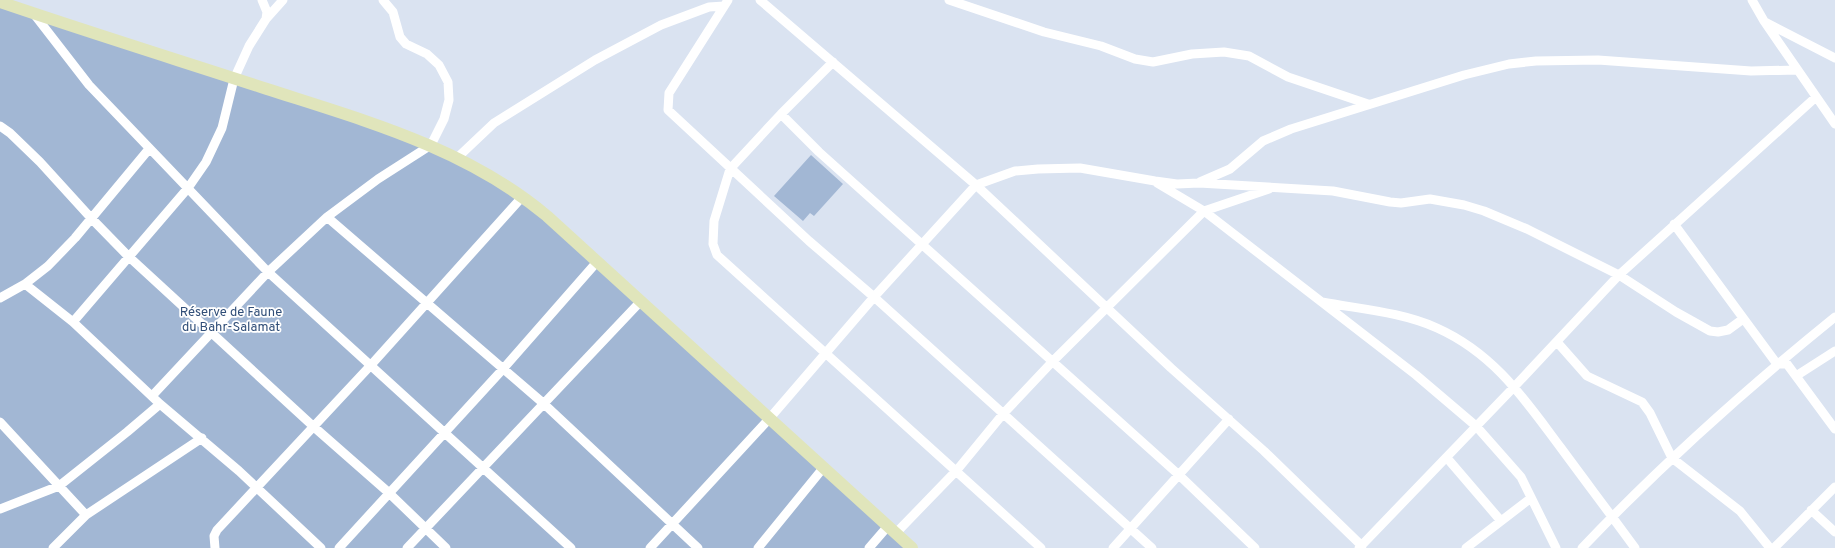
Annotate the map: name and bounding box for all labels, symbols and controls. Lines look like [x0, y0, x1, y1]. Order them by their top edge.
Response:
park label: Réserve de Faune du Bahr-Salamat [180, 305, 282, 336]

